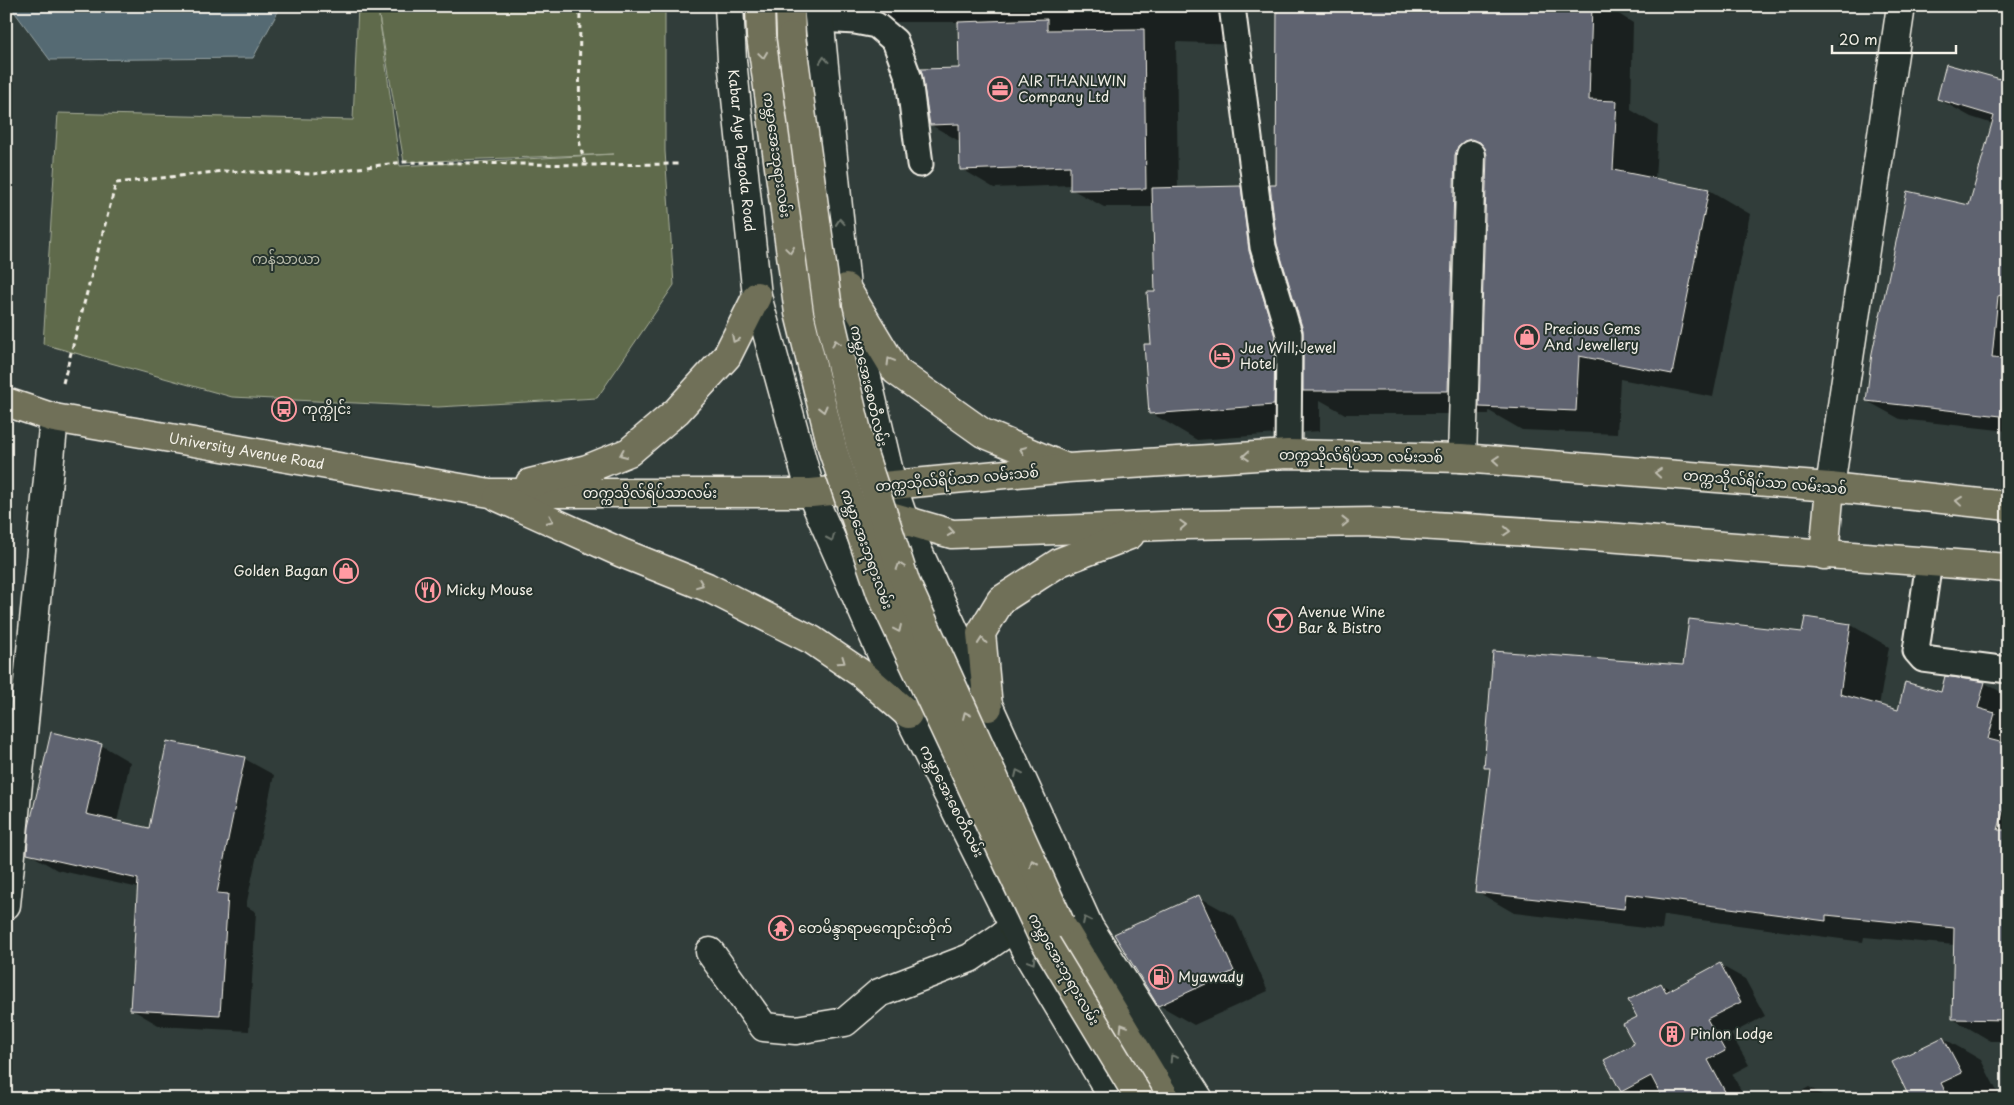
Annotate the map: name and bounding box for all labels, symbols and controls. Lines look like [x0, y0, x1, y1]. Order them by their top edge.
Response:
scale bar [1832, 22, 1955, 54]
text: 20 m [1839, 27, 1878, 50]
one-way arrow [757, 51, 768, 59]
one-way arrow [819, 56, 830, 64]
street label: Kabar Aye Pagoda Road [723, 68, 761, 233]
place label: AIR THANLWIN Company Ltd [1018, 70, 1127, 107]
office icon: AIR THANLWIN Company Ltd [987, 76, 1013, 102]
street label: ကမ္ဘာအေးဘုရားလမ်း [756, 91, 797, 219]
one-way arrow [834, 218, 845, 226]
one-way arrow [784, 247, 795, 255]
park label: ကန်သာယာ [252, 248, 320, 271]
place label: Precious Gems And Jewellery [1544, 318, 1641, 355]
street label: ကမ္ဘာအေးစေတီလမ်း [843, 323, 894, 449]
shop icon: Precious Gems And Jewellery [1514, 324, 1540, 350]
one-way arrow [731, 334, 741, 343]
place label: Jue Will;Jewel Hotel [1240, 337, 1336, 374]
one-way arrow [831, 338, 842, 347]
hotel icon: Jue Will;Jewel Hotel [1209, 343, 1235, 369]
one-way arrow [886, 357, 896, 366]
bus stop icon: ကုက္ကိုင်း [271, 396, 297, 422]
place label: ကုက္ကိုင်း [302, 398, 351, 421]
one-way arrow [817, 405, 828, 414]
street label: University Avenue Road [167, 427, 326, 474]
street label: တက္ကသိုလ်ရိပ်သာ လမ်းသစ် [1279, 444, 1443, 469]
one-way arrow [1019, 445, 1028, 456]
one-way arrow [619, 448, 628, 459]
one-way arrow [1242, 451, 1250, 462]
one-way arrow [1492, 455, 1500, 466]
street label: တက္ကသိုလ်ရိပ်သာ လမ်းသစ် [874, 461, 1040, 498]
street label: တက္ကသိုလ်ရိပ်သာ လမ်းသစ် [1682, 464, 1848, 501]
one-way arrow [1654, 468, 1662, 479]
street label: တက္ကသိုလ်ရိပ်သာလမ်း [583, 482, 717, 505]
street label: ကမ္ဘာအေးဘုရားလမ်း [834, 486, 899, 613]
one-way arrow [1955, 496, 1963, 507]
one-way arrow [545, 514, 554, 525]
one-way arrow [1342, 517, 1349, 527]
one-way arrow [1179, 520, 1187, 531]
one-way arrow [1504, 525, 1512, 536]
one-way arrow [946, 527, 955, 537]
one-way arrow [824, 533, 835, 542]
shop icon: Golden Bagan [333, 558, 359, 584]
place label: Golden Bagan [233, 560, 328, 581]
one-way arrow [896, 563, 906, 571]
restaurant icon: Micky Mouse [415, 577, 441, 603]
place label: Micky Mouse [446, 579, 534, 600]
one-way arrow [695, 579, 703, 589]
place label: Avenue Wine Bar & Bistro [1298, 601, 1386, 638]
bar icon: Avenue Wine Bar & Bistro [1267, 607, 1293, 633]
one-way arrow [891, 624, 902, 633]
one-way arrow [977, 637, 988, 645]
one-way arrow [837, 655, 846, 664]
one-way arrow [961, 711, 972, 720]
street label: ကမ္ဘာအေးစေတီလမ်း [913, 741, 990, 862]
one-way arrow [1014, 769, 1025, 778]
one-way arrow [1029, 859, 1039, 868]
street label: ကမ္ဘာအေးဘုရားလမ်း [1022, 909, 1105, 1030]
temple icon: တေမိန္ဒာရာမကျောင်းတိုက် [768, 915, 794, 941]
one-way arrow [1082, 916, 1092, 925]
place label: တေမိန္ဒာရာမကျောင်းတိုက် [798, 917, 952, 940]
one-way arrow [1025, 955, 1035, 964]
fuel station icon: Myawady [1148, 964, 1174, 990]
place label: Myawady [1178, 966, 1244, 987]
building icon: Pinlon Lodge [1659, 1021, 1685, 1047]
one-way arrow [1119, 1023, 1129, 1032]
place label: Pinlon Lodge [1690, 1023, 1773, 1044]
one-way arrow [1169, 1054, 1179, 1063]

